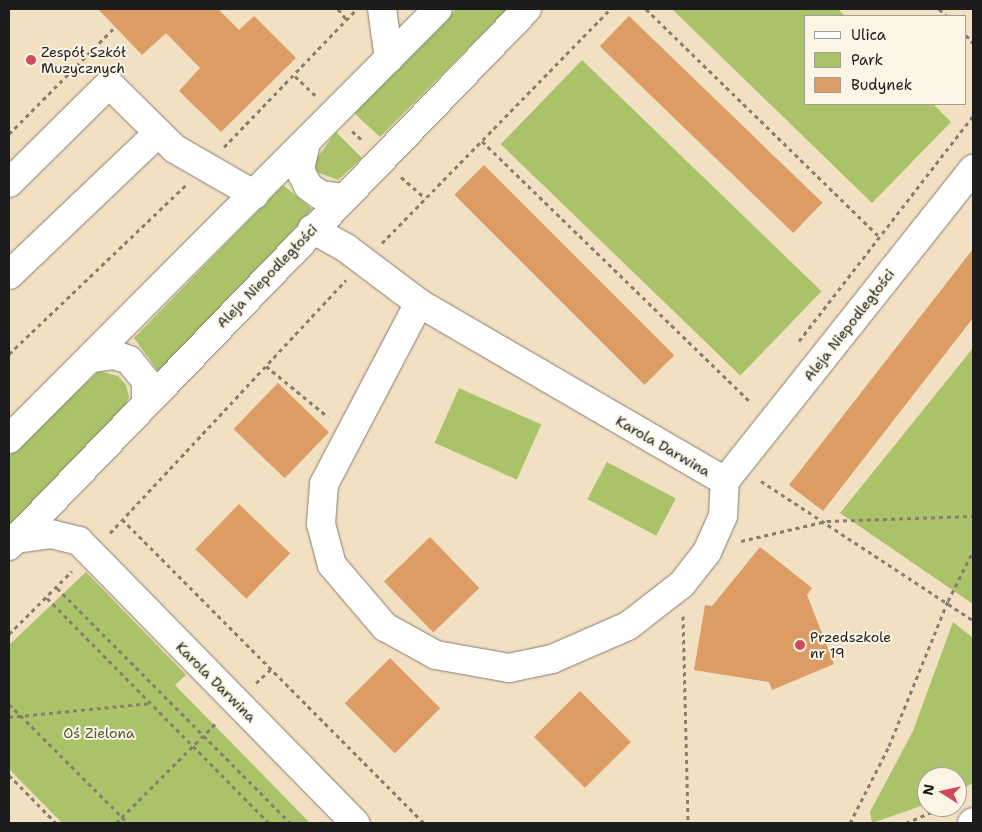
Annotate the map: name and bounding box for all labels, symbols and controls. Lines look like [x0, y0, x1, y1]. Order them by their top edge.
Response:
legend [804, 15, 967, 105]
text: Ulica [851, 25, 886, 45]
place label: Zespół Szkół Muzycznych [41, 44, 126, 76]
text: Park [851, 50, 883, 70]
marker: Zespół Szkół Muzycznych [25, 54, 37, 66]
text: Budynek [851, 75, 912, 95]
street label: Aleja Niepodległości [213, 221, 321, 331]
street label: Aleja Niepodległości [800, 266, 898, 384]
street label: Karola Darwina [613, 412, 713, 480]
place label: Przedszkole nr 19 [810, 629, 891, 662]
street label: Karola Darwina [173, 639, 259, 725]
marker: Przedszkole nr 19 [794, 639, 806, 651]
park label: Oś Zielona [63, 725, 135, 741]
north arrow [917, 767, 967, 817]
text: N [918, 783, 938, 797]

